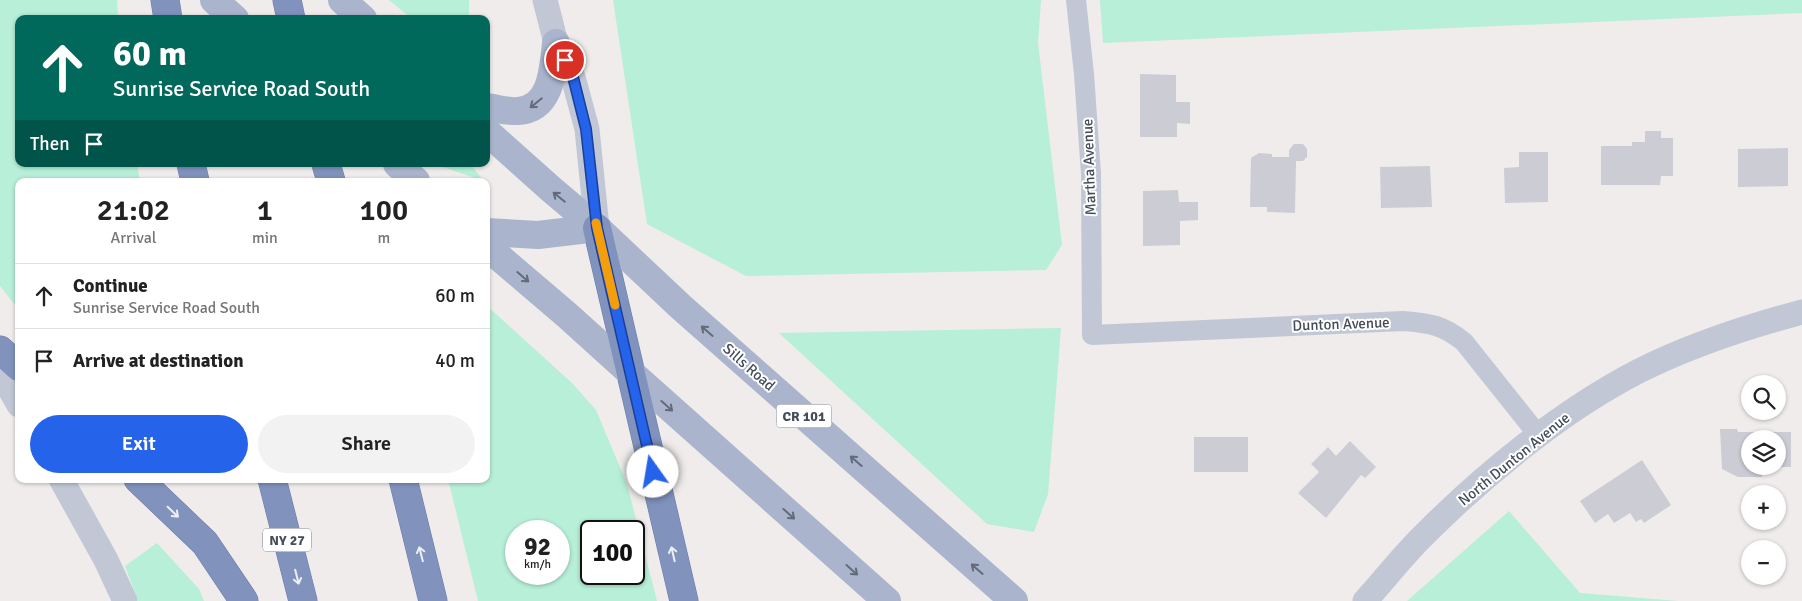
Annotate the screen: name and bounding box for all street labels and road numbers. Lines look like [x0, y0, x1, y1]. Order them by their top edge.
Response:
street label: Martha Avenue [1078, 118, 1100, 216]
street label: Dunton Avenue [1292, 313, 1390, 335]
street label: Sills Road [719, 340, 779, 394]
road number: CR 101 [776, 404, 832, 428]
street label: North Dunton Avenue [1455, 409, 1573, 509]
road number: NY 27 [263, 528, 311, 552]

